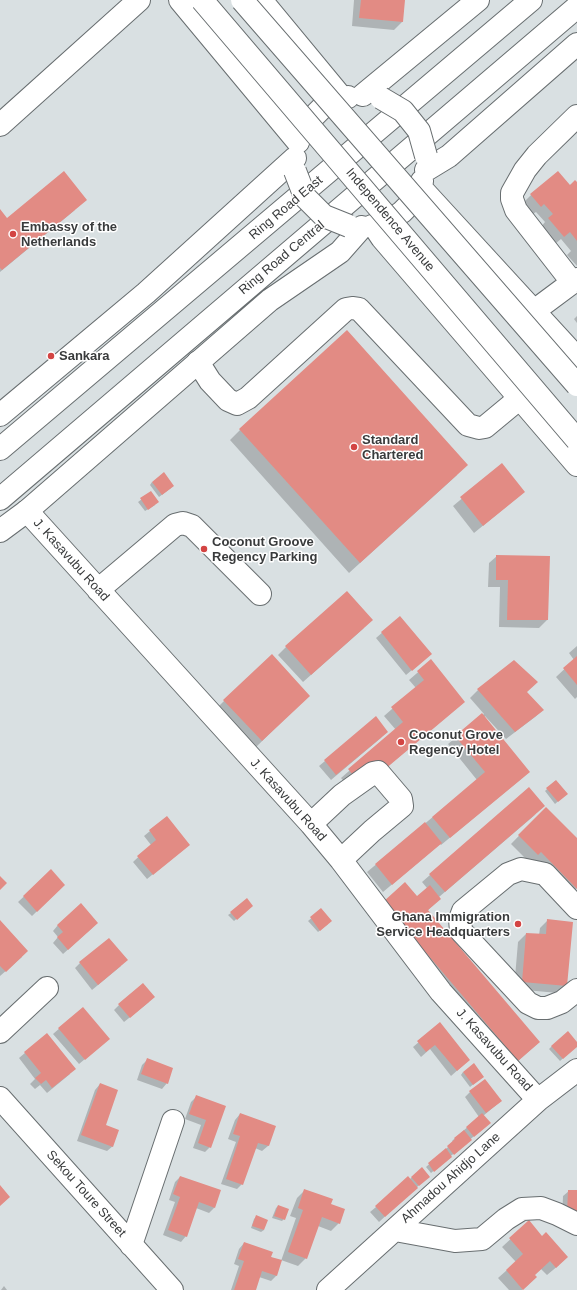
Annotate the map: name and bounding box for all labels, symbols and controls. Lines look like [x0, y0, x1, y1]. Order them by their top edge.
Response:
street label: Independence Avenue [342, 165, 438, 275]
street label: Ring Road East [246, 173, 326, 243]
street label: Ring Road Central [236, 218, 328, 298]
place label: Embassy of the Netherlands [21, 219, 117, 250]
marker: Embassy of the Netherlands [8, 229, 18, 239]
place label: Sankara [59, 348, 110, 364]
marker: Sankara [46, 351, 56, 361]
place label: Standard Chartered [362, 432, 423, 463]
marker: Standard Chartered [349, 442, 359, 452]
street label: J. Kasavubu Road [30, 515, 112, 605]
place label: Coconut Groove Regency Parking [212, 534, 317, 565]
marker: Coconut Groove Regency Parking [199, 544, 209, 554]
place label: Coconut Grove Regency Hotel [409, 727, 503, 758]
marker: Coconut Grove Regency Hotel [396, 737, 406, 747]
street label: J. Kasavubu Road [247, 755, 329, 845]
place label: Ghana Immigration Service Headquarters [376, 909, 510, 940]
marker: Ghana Immigration Service Headquarters [513, 919, 523, 929]
street label: J. Kasavubu Road [453, 1005, 535, 1095]
street label: Ahmadou Ahidjo Lane [398, 1129, 504, 1227]
street label: Sekou Toure Street [43, 1147, 129, 1241]

